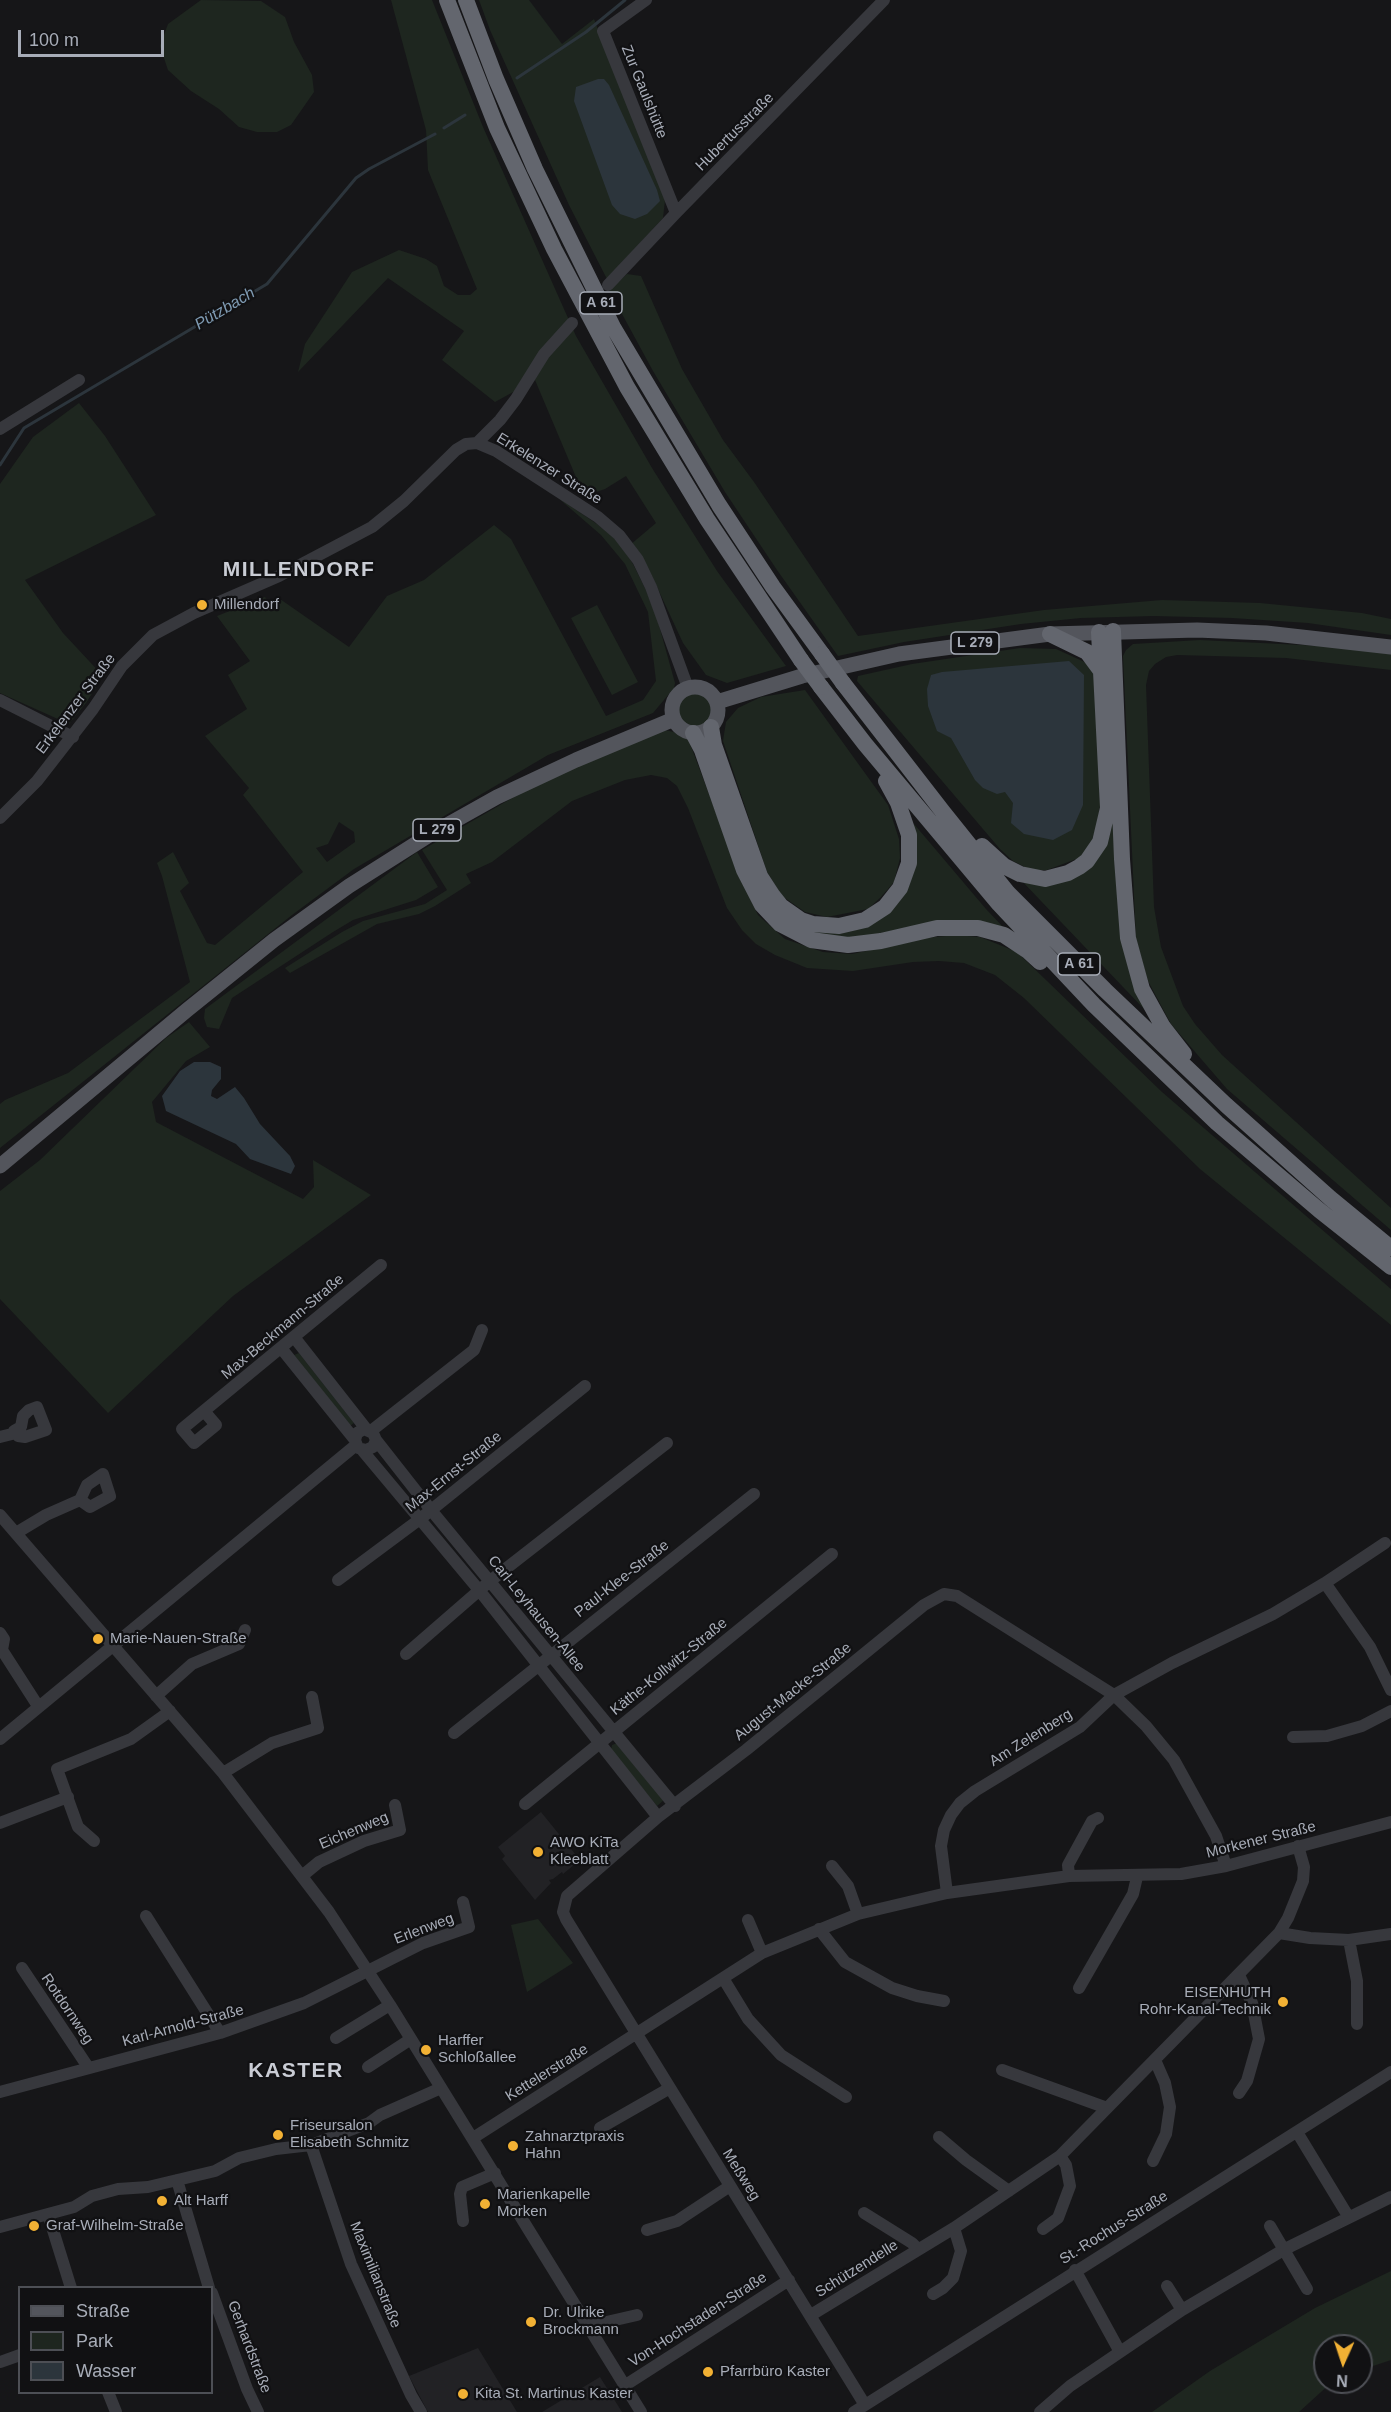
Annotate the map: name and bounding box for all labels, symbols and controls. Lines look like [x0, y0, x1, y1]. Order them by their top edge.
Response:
scale bar [21, 18, 166, 56]
text: 100 m [29, 30, 79, 50]
street label: Zur Gaulshütte [617, 43, 671, 141]
street label: Hubertusstraße [692, 89, 778, 175]
water label: Pützbach [191, 284, 259, 334]
road number: A 61 [580, 292, 622, 314]
street label: Erkelenzer Straße [493, 429, 605, 509]
district label: MILLENDORF [223, 557, 375, 583]
place label: Millendorf [214, 596, 279, 614]
marker: Millendorf [195, 598, 209, 612]
road number: L 279 [951, 632, 999, 654]
street label: Erkelenzer Straße [32, 650, 120, 758]
road number: L 279 [413, 819, 461, 841]
road number: A 61 [1058, 953, 1100, 975]
street label: Max-Beckmann-Straße [218, 1271, 348, 1383]
street label: Max-Ernst-Straße [402, 1428, 506, 1516]
street label: Paul-Klee-Straße [571, 1536, 673, 1622]
street label: Carl-Leyhausen-Allee [484, 1552, 588, 1676]
street label: Käthe-Kollwitz-Straße [607, 1614, 731, 1720]
place label: Marie-Nauen-Straße [110, 1630, 247, 1648]
marker: Marie-Nauen-Straße [91, 1632, 105, 1646]
street label: August-Macke-Straße [731, 1639, 855, 1745]
street label: Am Zelenberg [986, 1705, 1076, 1771]
street label: Eichenweg [317, 1808, 391, 1854]
street label: Morkener Straße [1204, 1818, 1318, 1862]
place label: AWO KiTa Kleeblatt [550, 1834, 619, 1869]
marker: AWO KiTa Kleeblatt [531, 1845, 545, 1859]
street label: Erlenweg [392, 1909, 456, 1949]
street label: Rotdornweg [37, 1970, 97, 2048]
place label: EISENHUTH Rohr-Kanal-Technik [1139, 1984, 1271, 2019]
marker: EISENHUTH Rohr-Kanal-Technik [1276, 1995, 1290, 2009]
street label: Karl-Arnold-Straße [120, 2001, 246, 2051]
place label: Harffer Schloßallee [438, 2032, 516, 2067]
street label: Kettelerstraße [502, 2040, 592, 2106]
marker: Harffer Schloßallee [419, 2043, 433, 2057]
district label: KASTER [248, 2058, 344, 2084]
place label: Friseursalon Elisabeth Schmitz [290, 2117, 409, 2152]
marker: Friseursalon Elisabeth Schmitz [271, 2128, 285, 2142]
place label: Zahnarztpraxis Hahn [525, 2128, 624, 2163]
marker: Zahnarztpraxis Hahn [506, 2139, 520, 2153]
street label: Meßweg [718, 2146, 764, 2204]
place label: Marienkapelle Morken [497, 2186, 590, 2221]
street label: St.-Rochus-Straße [1057, 2187, 1171, 2269]
place label: Alt Harff [174, 2192, 228, 2210]
marker: Alt Harff [155, 2194, 169, 2208]
marker: Marienkapelle Morken [478, 2197, 492, 2211]
place label: Graf-Wilhelm-Straße [46, 2217, 184, 2235]
marker: Graf-Wilhelm-Straße [27, 2219, 41, 2233]
street label: Maximilianstraße [345, 2219, 405, 2331]
street label: Schützendelle [812, 2236, 902, 2302]
street label: Von-Hochstaden-Straße [626, 2269, 770, 2371]
legend [18, 2286, 213, 2394]
street label: Gerhardstraße [223, 2298, 275, 2396]
text: Straße [76, 2301, 130, 2321]
place label: Dr. Ulrike Brockmann [543, 2304, 619, 2339]
marker: Dr. Ulrike Brockmann [524, 2315, 538, 2329]
text: Park [76, 2331, 113, 2351]
north arrow [1313, 2334, 1373, 2394]
text: Wasser [76, 2361, 136, 2381]
place label: Pfarrbüro Kaster [720, 2363, 830, 2381]
marker: Pfarrbüro Kaster [701, 2365, 715, 2379]
text: N [1336, 2372, 1348, 2389]
place label: Kita St. Martinus Kaster [475, 2385, 633, 2403]
marker: Kita St. Martinus Kaster [456, 2387, 470, 2401]

